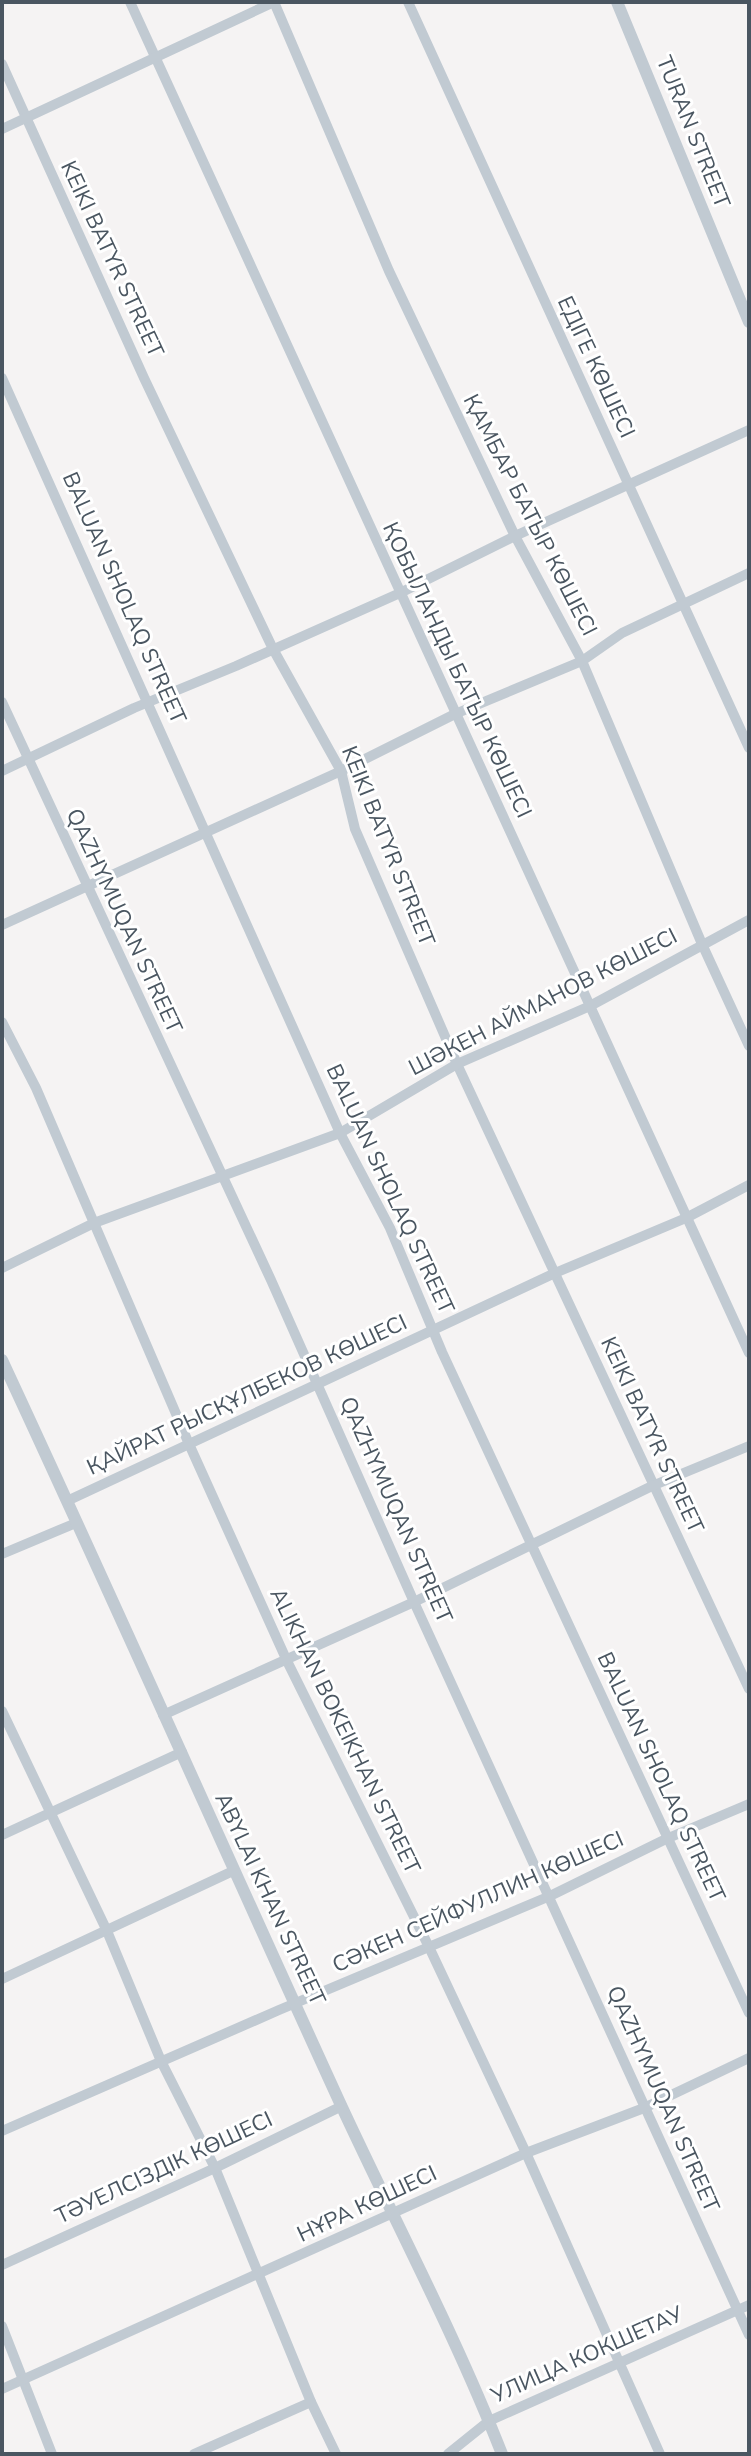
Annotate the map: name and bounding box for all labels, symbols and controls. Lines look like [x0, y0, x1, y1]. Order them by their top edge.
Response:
street label: TURAN STREET [649, 52, 737, 213]
street label: KEIKI BATYR STREET [53, 156, 171, 363]
street label: ЕДІГЕ КӨШЕСІ [550, 291, 642, 443]
street label: ҚАМБАР БАТЫР КӨШЕСІ [456, 389, 604, 641]
street label: BALUAN SHOLAQ STREET [55, 467, 193, 729]
street label: ҚОБЫЛАНДЫ БАТЫР КӨШЕСІ [375, 517, 539, 823]
street label: KEIKI BATYR STREET [334, 741, 442, 951]
street label: QAZHYMUQAN STREET [59, 804, 190, 1039]
street label: ШӘКЕН АЙМАНОВ КӨШЕСІ [403, 921, 683, 1083]
street label: BALUAN SHOLAQ STREET [319, 1059, 462, 1320]
street label: ҚАЙРАТ РЫСҚҰЛБЕКОВ КӨШЕСІ [82, 1307, 412, 1483]
street label: KEIKI BATYR STREET [593, 1332, 711, 1539]
street label: QAZHYMUQAN STREET [333, 1392, 460, 1629]
street label: ALIKHAN BOKEIKHAN STREET [263, 1583, 428, 1879]
street label: BALUAN SHOLAQ STREET [590, 1647, 733, 1908]
street label: ABYLAI KHAN STREET [208, 1788, 333, 2011]
street label: СӘКЕН СЕЙФУЛЛИН КӨШЕСІ [328, 1824, 628, 1980]
street label: QAZHYMUQAN STREET [600, 1981, 727, 2218]
street label: ТӘУЕЛСІЗДІК КӨШЕСІ [51, 2104, 277, 2232]
street label: НҰРА КӨШЕСІ [292, 2158, 442, 2250]
street label: УЛИЦА КОКШЕТАУ [485, 2299, 688, 2411]

